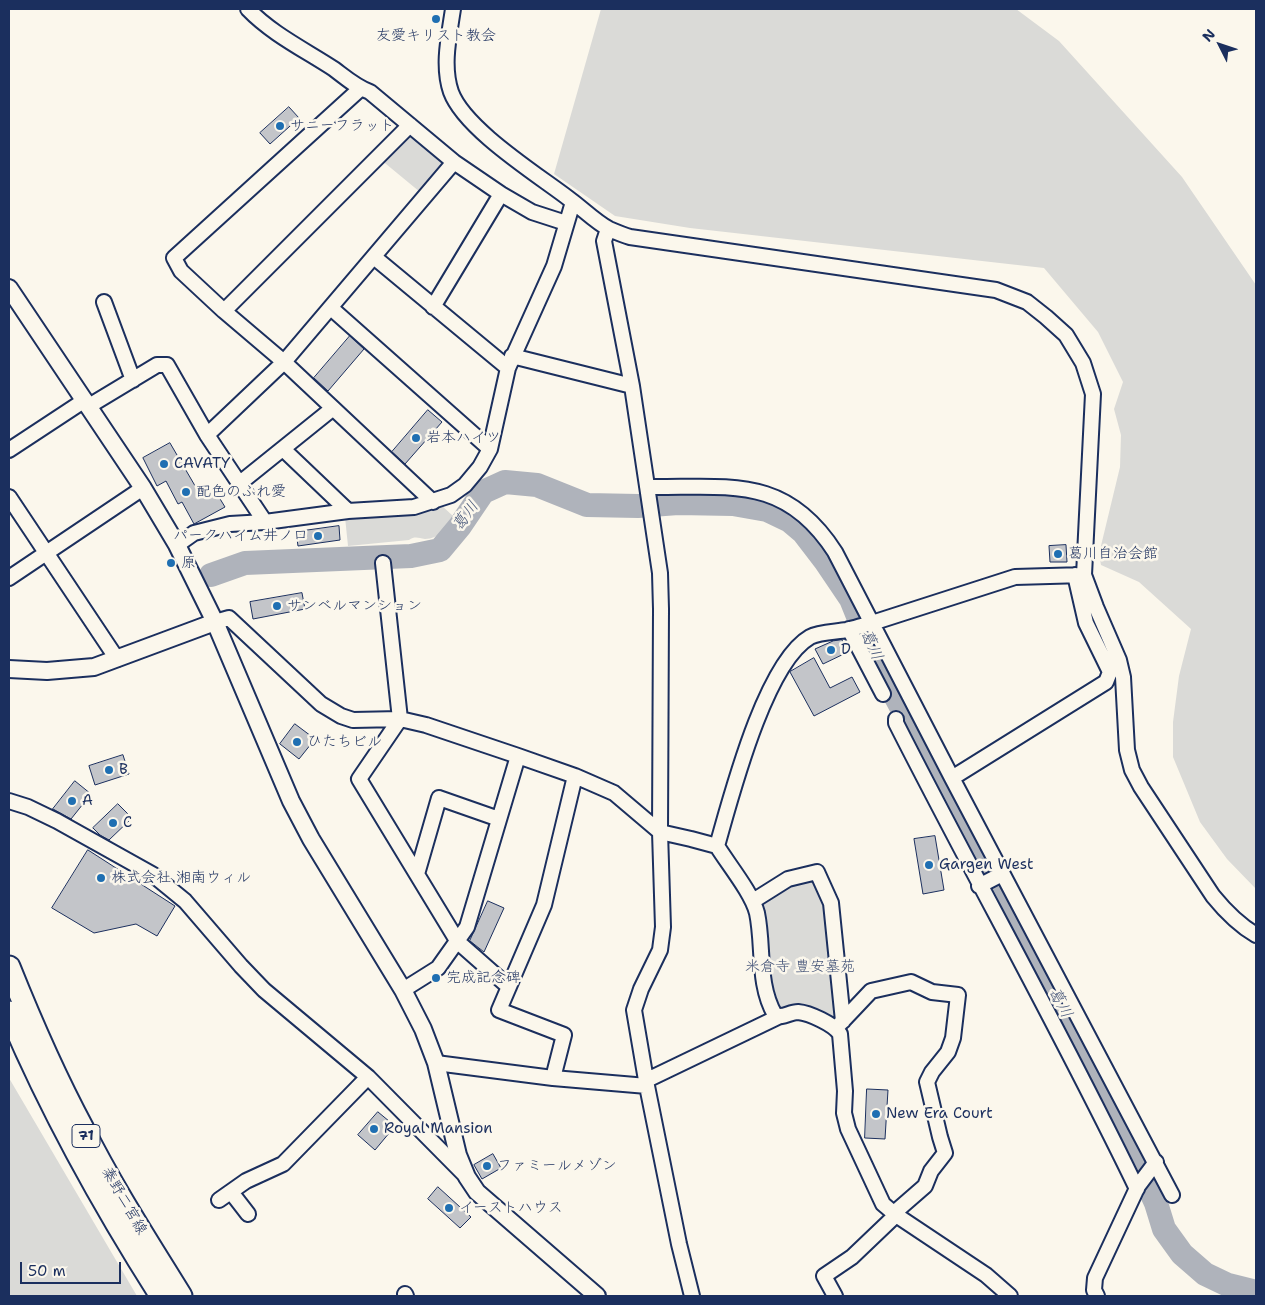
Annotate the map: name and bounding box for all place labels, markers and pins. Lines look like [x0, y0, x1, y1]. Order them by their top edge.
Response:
marker: 友愛キリスト教会 [430, 13, 442, 25]
place label: 友愛キリスト教会 [376, 27, 496, 45]
place label: サニーフラット [290, 117, 395, 135]
marker: サニーフラット [274, 120, 286, 132]
place label: 岩本ハイツ [426, 429, 501, 447]
marker: 岩本ハイツ [410, 432, 422, 444]
place label: CAVATY [174, 455, 230, 473]
marker: CAVATY [158, 458, 170, 470]
place label: 配色のふれ愛 [196, 483, 286, 501]
marker: 配色のふれ愛 [180, 486, 192, 498]
place label: パークハイム井ノ口 [173, 527, 308, 545]
marker: パークハイム井ノ口 [312, 530, 324, 542]
place label: 葛川自治会館 [1068, 545, 1158, 563]
marker: 葛川自治会館 [1052, 548, 1064, 560]
place label: 原 [181, 554, 196, 572]
marker: 原 [165, 557, 177, 569]
place label: サンベルマンション [287, 597, 422, 615]
marker: サンベルマンション [271, 600, 283, 612]
place label: D [841, 641, 851, 659]
marker: D [825, 644, 837, 656]
place label: ひたちビル [307, 733, 382, 751]
marker: ひたちビル [291, 736, 303, 748]
place label: B [119, 761, 128, 779]
marker: B [103, 764, 115, 776]
place label: A [82, 792, 93, 810]
marker: A [66, 795, 78, 807]
place label: C [123, 814, 132, 832]
marker: C [107, 817, 119, 829]
place label: Gargen West [939, 856, 1033, 874]
marker: Gargen West [923, 859, 935, 871]
place label: 株式会社 湘南ウィル [111, 869, 251, 887]
marker: 株式会社 湘南ウィル [95, 872, 107, 884]
place label: 完成記念碑 [446, 969, 521, 987]
marker: 完成記念碑 [430, 972, 442, 984]
place label: New Era Court [886, 1105, 993, 1123]
marker: New Era Court [870, 1108, 882, 1120]
place label: Royal Mansion [384, 1120, 493, 1138]
marker: Royal Mansion [368, 1123, 380, 1135]
place label: ファミールメゾン [497, 1157, 617, 1175]
marker: ファミールメゾン [481, 1160, 493, 1172]
place label: イーストハウス [459, 1199, 563, 1217]
marker: イーストハウス [443, 1202, 455, 1214]

